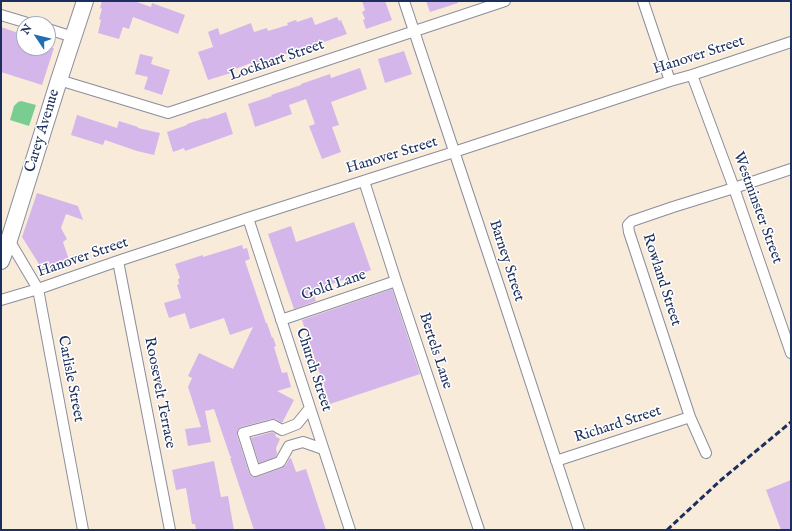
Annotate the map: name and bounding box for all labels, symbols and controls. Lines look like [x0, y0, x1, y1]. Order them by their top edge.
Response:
north arrow [16, 16, 56, 56]
text: N [19, 22, 35, 38]
street label: Hanover Street [651, 33, 747, 79]
street label: Lockhart Street [227, 36, 327, 86]
street label: Carey Avenue [22, 87, 64, 175]
street label: Hanover Street [344, 134, 440, 178]
street label: Westminster Street [728, 150, 786, 266]
street label: Barney Street [484, 218, 528, 304]
street label: Rowland Street [638, 231, 684, 329]
street label: Hanover Street [35, 234, 131, 282]
street label: Gold Lane [299, 267, 369, 305]
street label: Bertels Lane [414, 311, 456, 391]
street label: Church Street [291, 326, 335, 414]
street label: Carlisle Street [53, 334, 87, 424]
street label: Roosevelt Terrace [139, 336, 179, 450]
street label: Richard Street [572, 402, 664, 448]

